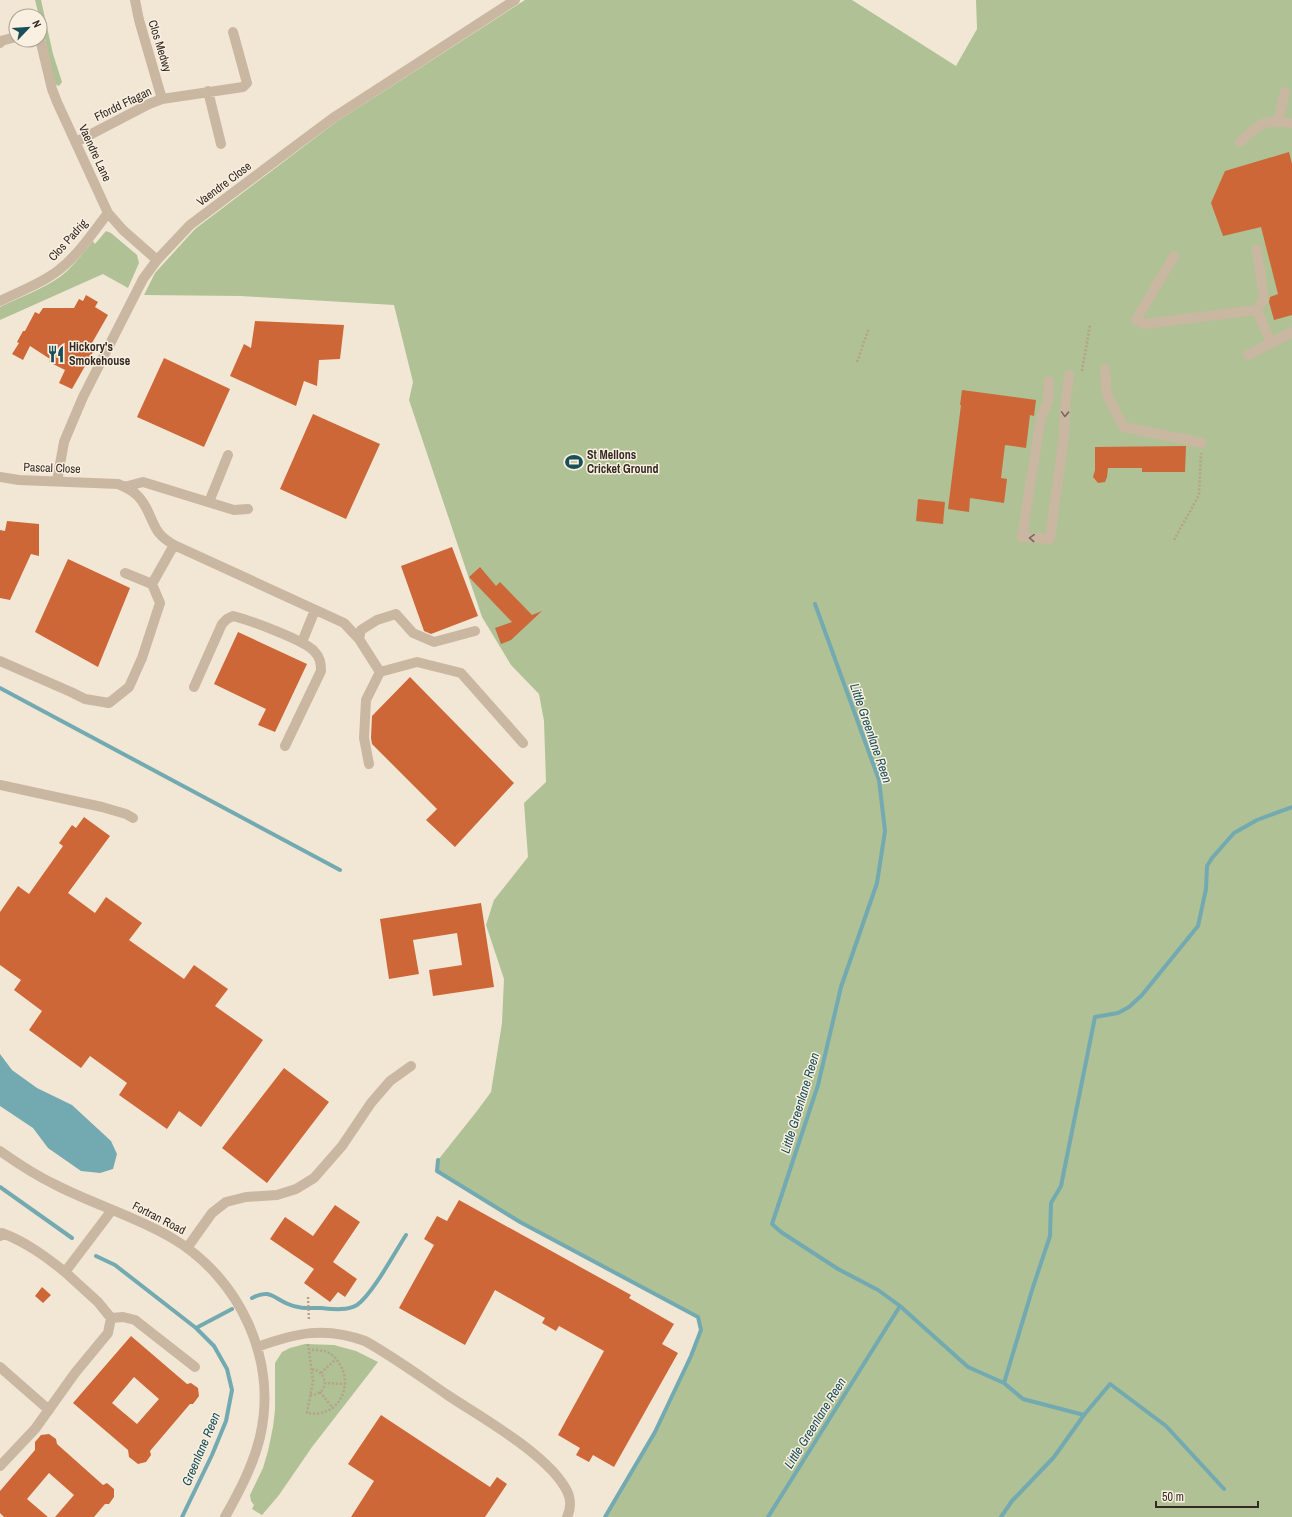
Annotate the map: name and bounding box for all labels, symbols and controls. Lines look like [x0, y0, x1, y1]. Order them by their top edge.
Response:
north arrow [8, 8, 48, 48]
text: N [29, 18, 45, 30]
street label: Clos Medwy [145, 18, 176, 74]
street label: Ffordd Ffagan [92, 83, 154, 125]
street label: Vaendre Lane [75, 122, 115, 184]
street label: Vaendre Close [193, 158, 255, 210]
street label: Clos Padrig [45, 215, 91, 264]
place label: Hickory's Smokehouse [69, 339, 131, 369]
restaurant icon: Hickory's Smokehouse [46, 344, 66, 364]
one-way arrow [1061, 411, 1069, 417]
place label: St Mellons Cricket Ground [587, 447, 659, 477]
sports icon: St Mellons Cricket Ground [564, 452, 584, 472]
street label: Pascal Close [23, 459, 81, 477]
one-way arrow [1029, 533, 1035, 542]
water label: Little Greenlane Reen [846, 681, 896, 785]
water label: Little Greenlane Reen [777, 1051, 823, 1155]
street label: Fortran Road [130, 1198, 188, 1238]
water label: Little Greenlane Reen [780, 1374, 850, 1472]
water label: Greenlane Reen [178, 1410, 224, 1488]
scale bar [1156, 1483, 1258, 1509]
text: 50 m [1162, 1489, 1184, 1505]

